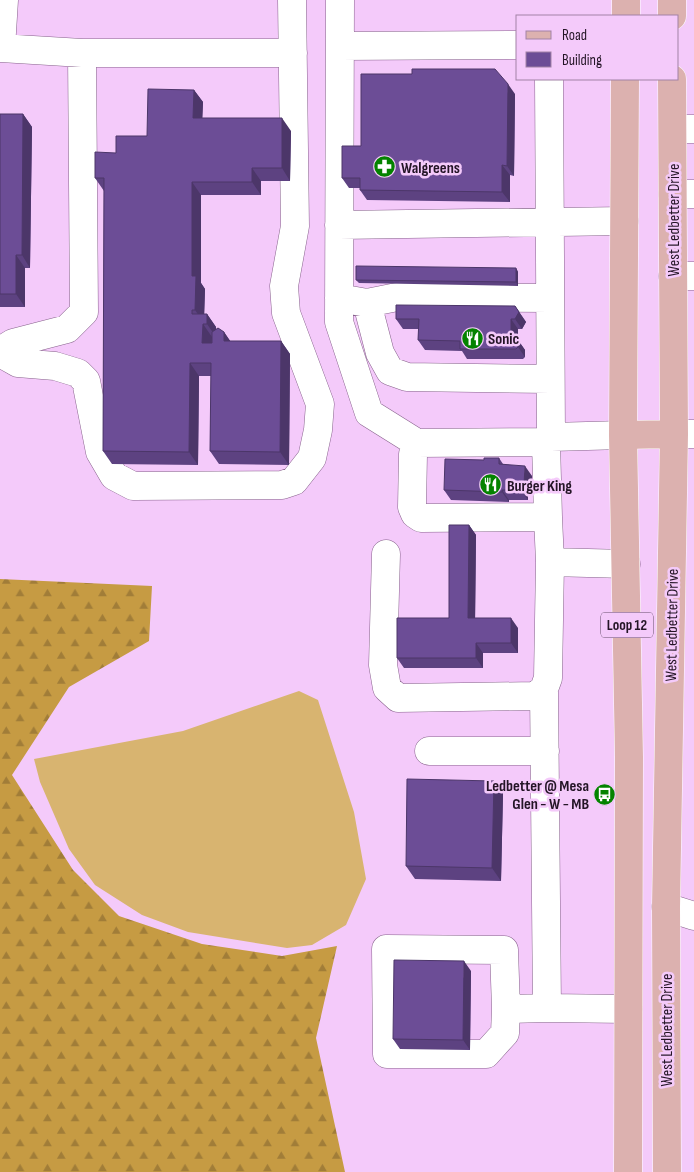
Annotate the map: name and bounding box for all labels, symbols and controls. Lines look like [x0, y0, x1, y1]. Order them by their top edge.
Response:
legend [516, 15, 679, 80]
text: Road [562, 26, 587, 45]
text: Building [562, 51, 602, 70]
pharmacy icon: Walgreens [373, 155, 397, 179]
place label: Walgreens [401, 159, 460, 178]
street label: West Ledbetter Drive [665, 164, 684, 276]
restaurant icon: Sonic [460, 326, 484, 350]
place label: Sonic [488, 330, 520, 349]
restaurant icon: Burger King [479, 473, 503, 497]
place label: Burger King [507, 477, 572, 496]
street label: West Ledbetter Drive [662, 568, 683, 682]
road number: Loop 12 [601, 612, 653, 638]
place label: Ledbetter @ Mesa Glen - W - MB [486, 777, 589, 814]
bus stop icon: Ledbetter @ Mesa Glen - W - MB [593, 782, 617, 806]
street label: West Ledbetter Drive [658, 974, 677, 1086]

